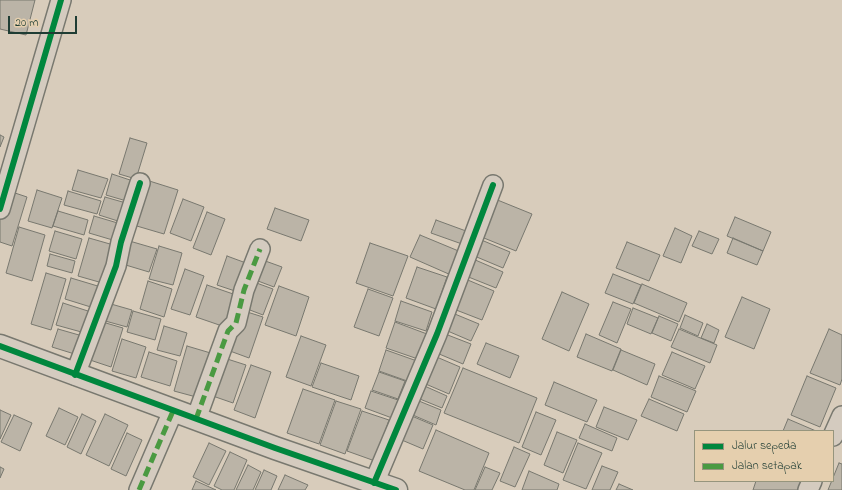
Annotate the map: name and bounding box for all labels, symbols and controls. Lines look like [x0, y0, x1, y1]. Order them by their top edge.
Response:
scale bar [10, 8, 79, 34]
text: 20 m [15, 14, 38, 32]
legend [694, 430, 834, 482]
text: Jalur sepeda [732, 437, 797, 455]
text: Jalan setapak [732, 457, 802, 475]

